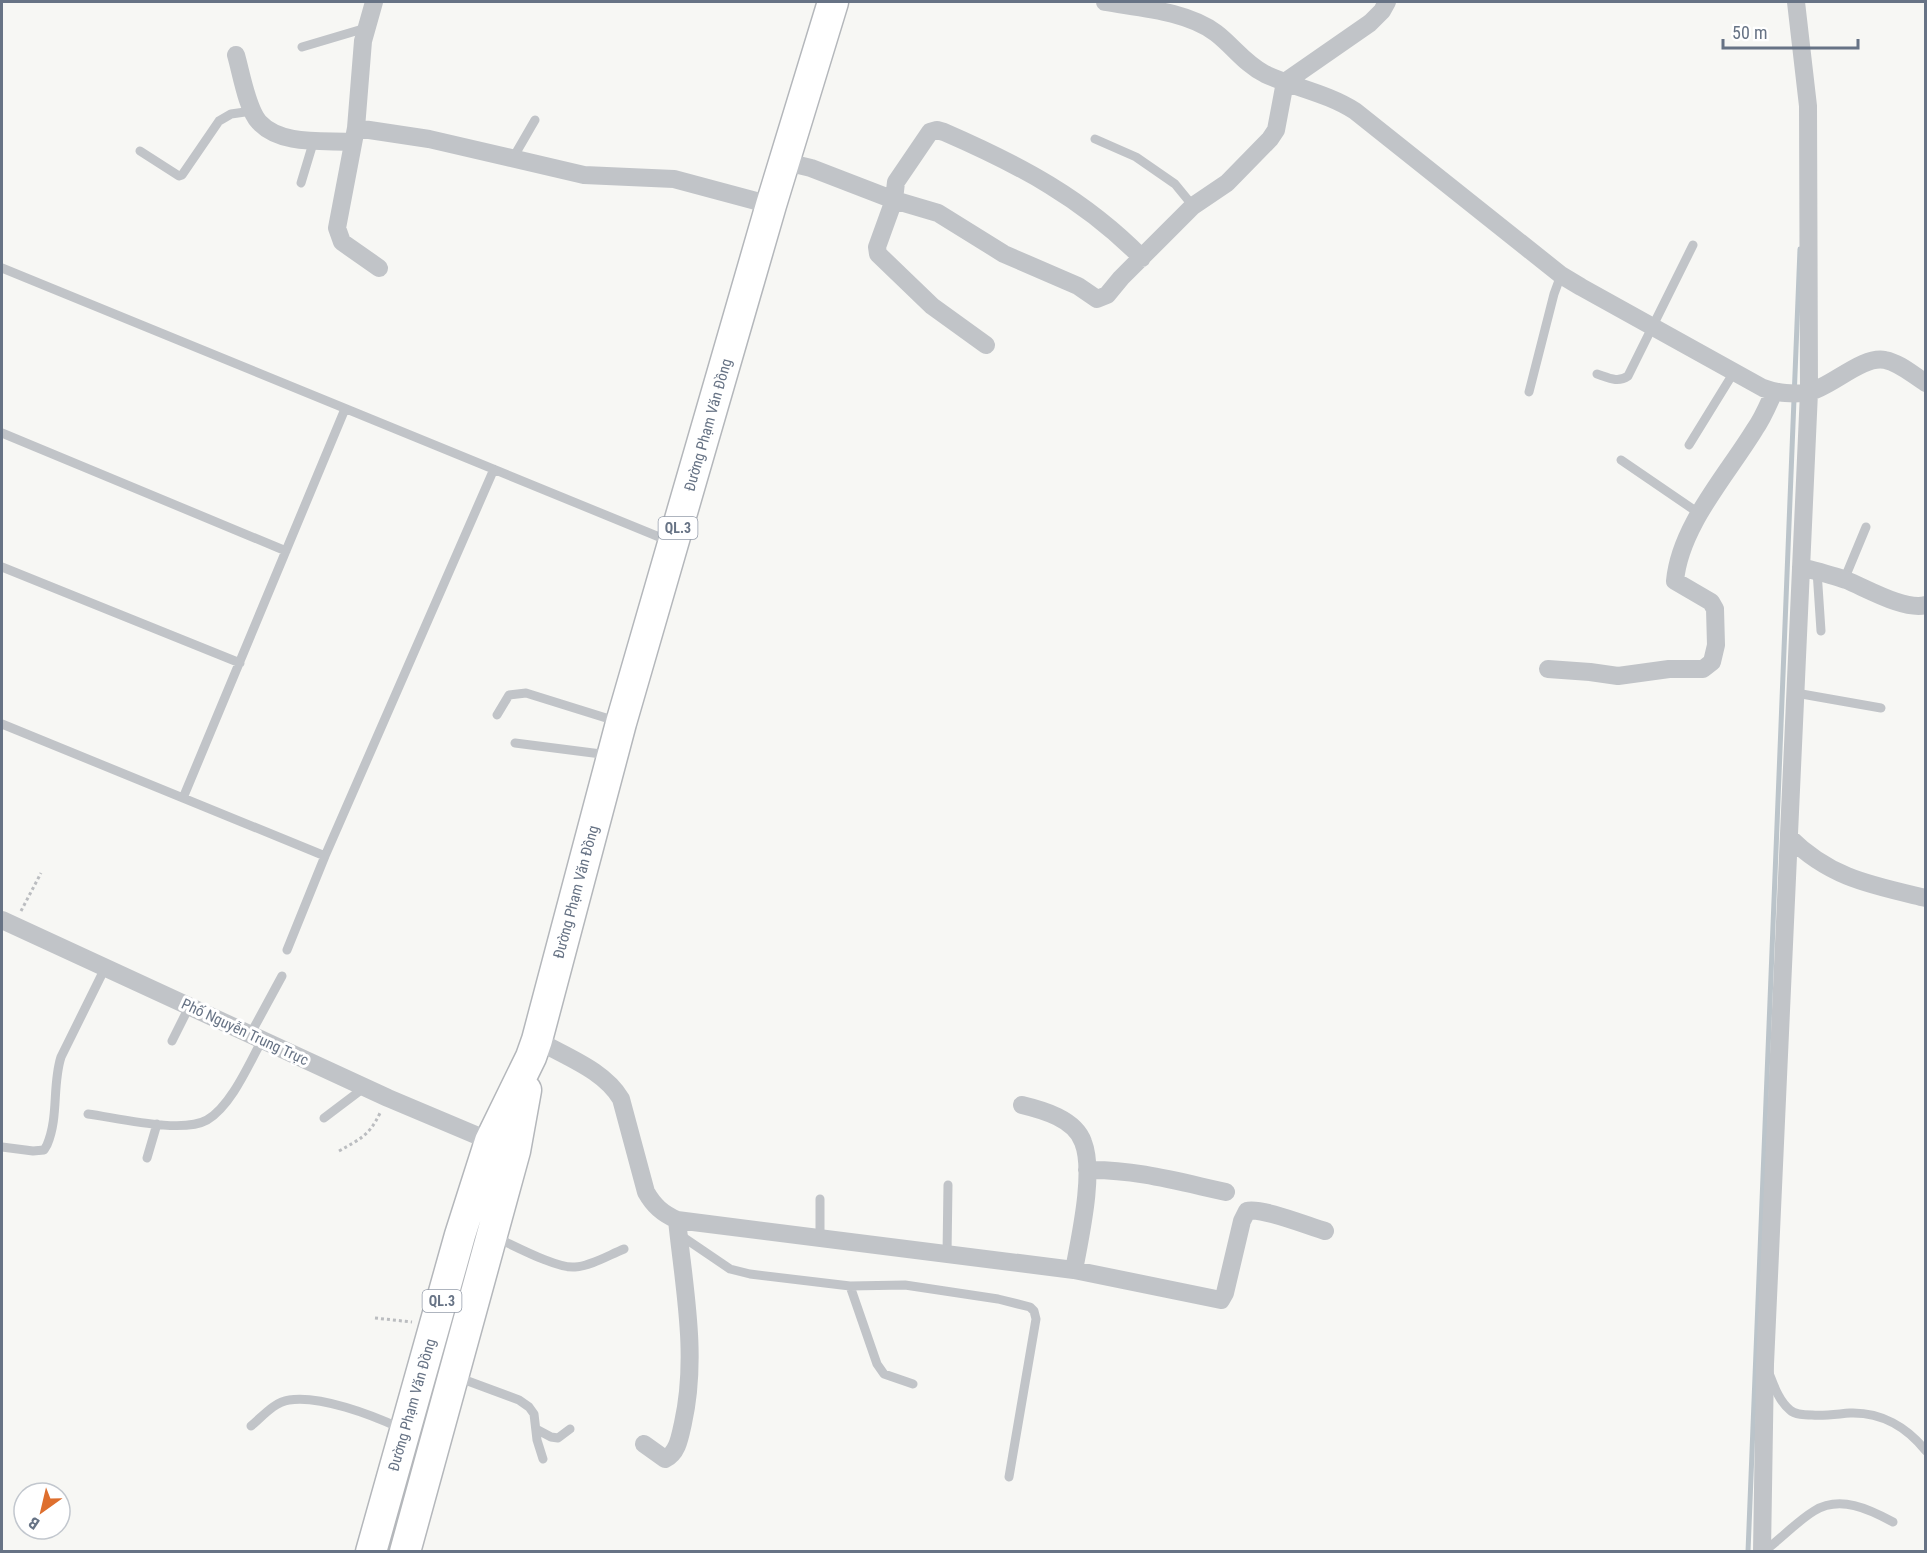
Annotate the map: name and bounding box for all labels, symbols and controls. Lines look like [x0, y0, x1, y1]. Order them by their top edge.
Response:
scale bar [1723, 12, 1858, 50]
text: 50 m [1732, 22, 1767, 43]
street label: Đường Phạm Văn Đồng [680, 357, 736, 493]
road number: QL.3 [658, 517, 698, 539]
street label: Đường Phạm Văn Đồng [550, 823, 602, 961]
street label: Phố Nguyễn Trung Trực [179, 995, 311, 1069]
road number: QL.3 [422, 1290, 462, 1312]
street label: Đường Phạm Văn Đồng [384, 1337, 440, 1473]
north arrow [12, 1481, 72, 1541]
text: B [25, 1513, 43, 1533]

